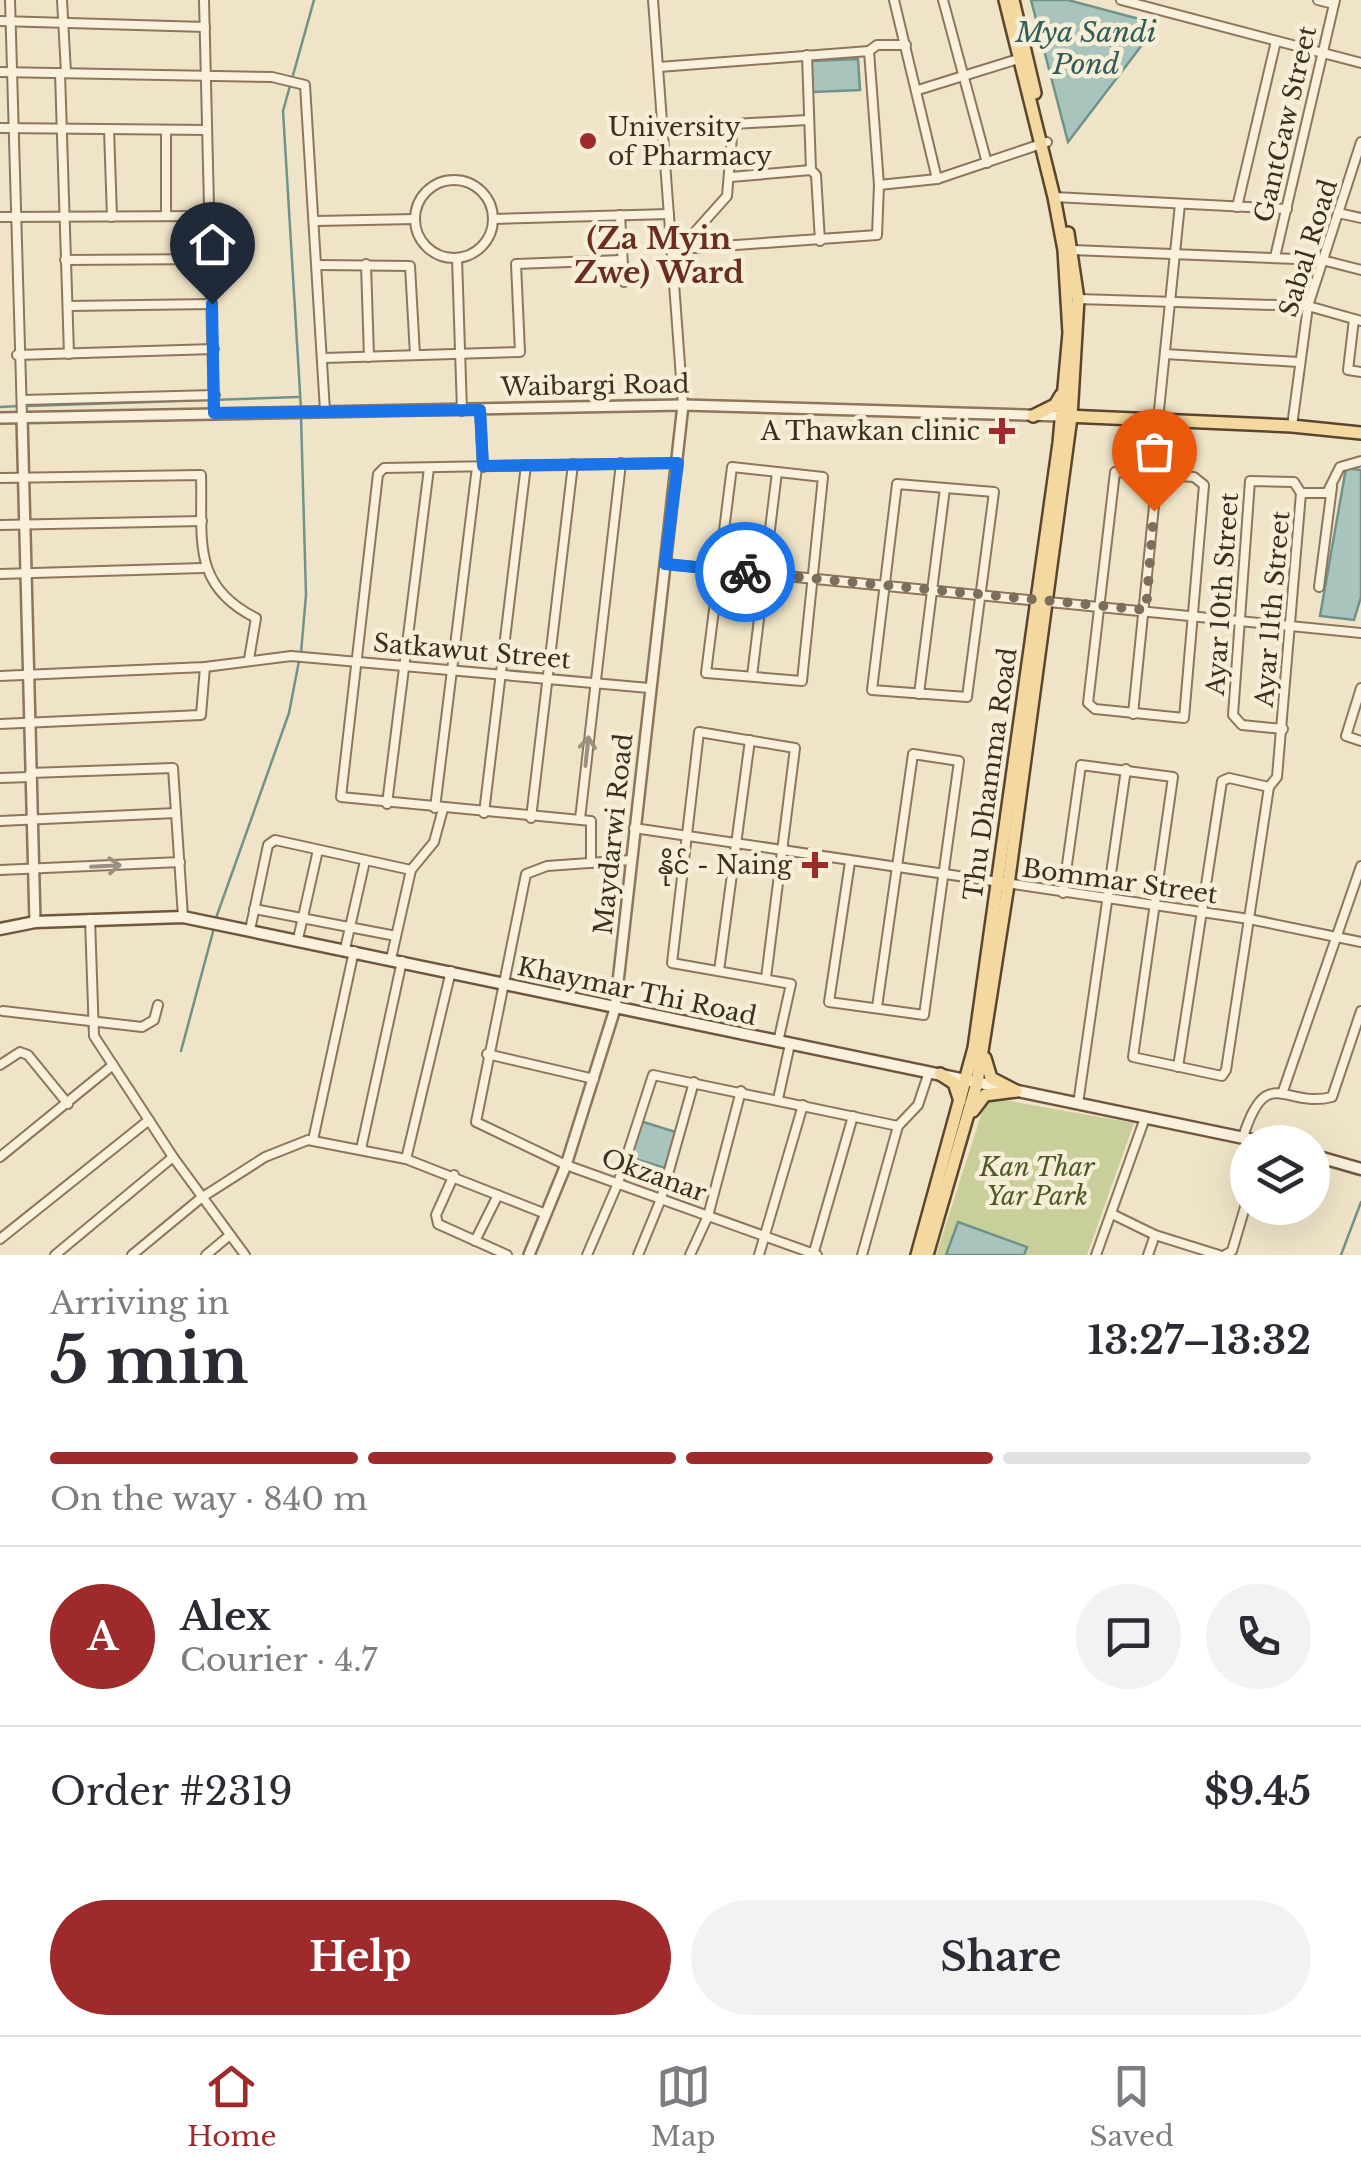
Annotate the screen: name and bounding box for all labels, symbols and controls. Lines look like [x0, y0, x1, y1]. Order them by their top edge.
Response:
water label: Mya Sandi Pond [1014, 15, 1157, 82]
street label: GantGaw Street [1248, 22, 1323, 225]
place label: University of Pharmacy [608, 112, 772, 172]
marker: University of Pharmacy [577, 130, 599, 152]
street label: Sabal Road [1273, 176, 1344, 321]
pin [170, 202, 255, 305]
icon: home [185, 217, 240, 272]
district label: (Za Myin Zwe) Ward [574, 220, 744, 291]
street label: Waibargi Road [499, 368, 690, 403]
pin [1112, 409, 1197, 512]
place label: A Thawkan clinic [760, 416, 980, 447]
marker: A Thawkan clinic [989, 418, 1015, 444]
icon: bag [1127, 424, 1182, 479]
street label: Ayar 10th Street [1200, 491, 1245, 698]
street label: Ayar 11th Street [1248, 509, 1297, 710]
courier [695, 522, 795, 622]
icon: bike [718, 545, 773, 600]
street label: Satkawut Street [372, 627, 572, 676]
street label: Thu Dhamma Road [957, 646, 1024, 903]
street label: Maydarwi Road [588, 732, 639, 936]
one-way arrow [578, 735, 597, 767]
place label: နိုင် - Naing [658, 848, 793, 886]
marker: နိုင် - Naing [802, 852, 828, 878]
street label: Bommar Street [1020, 852, 1220, 911]
one-way arrow [90, 856, 122, 875]
street label: Khaymar Thi Road [514, 951, 759, 1032]
map controls [1230, 1125, 1330, 1225]
button: layers [1230, 1125, 1330, 1225]
street label: Okzanar [597, 1142, 711, 1209]
park label: Kan Thar Yar Park [979, 1152, 1096, 1212]
text: Arriving in [50, 1283, 229, 1323]
text: 13:27–13:32 [1088, 1317, 1311, 1364]
text: 5 min [50, 1320, 249, 1401]
text: On the way · 840 m [50, 1479, 368, 1519]
button: chat [1076, 1584, 1181, 1689]
button: phone [1206, 1584, 1311, 1689]
text: Alex [180, 1593, 271, 1640]
text: A [87, 1613, 118, 1660]
text: Courier · 4.7 [180, 1640, 377, 1680]
text: Order #2319 [50, 1768, 293, 1815]
text: $9.45 [1204, 1768, 1311, 1815]
button: Help [50, 1900, 671, 2015]
button: Share [691, 1900, 1311, 2015]
tab: Home [187, 2059, 277, 2154]
tab: Map [651, 2059, 716, 2154]
tab: Saved [1090, 2059, 1174, 2154]

